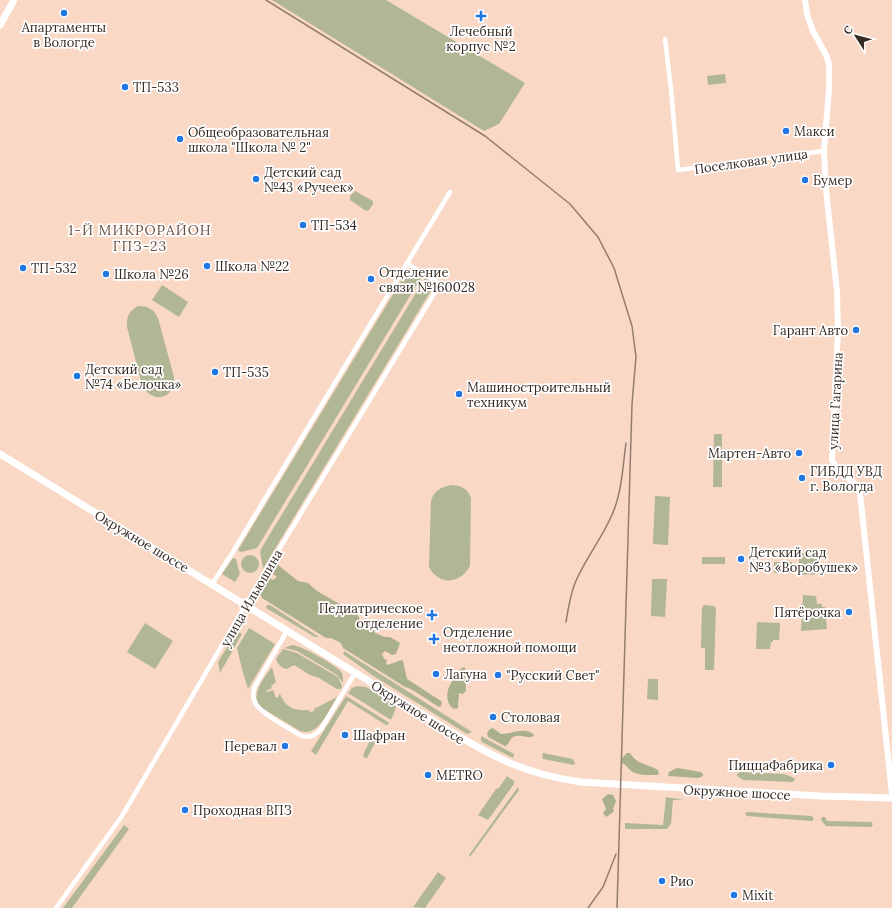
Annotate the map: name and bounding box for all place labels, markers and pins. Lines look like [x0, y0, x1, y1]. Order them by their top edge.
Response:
marker: Апартаменты в Вологде [59, 8, 69, 18]
marker: Лечебный корпус №2 [475, 10, 487, 22]
place label: Апартаменты в Вологде [21, 19, 107, 51]
place label: Лечебный корпус №2 [446, 23, 516, 55]
place label: ТП-533 [133, 79, 179, 96]
marker: ТП-533 [120, 82, 130, 92]
place label: Макси [794, 123, 835, 140]
place label: Общеобразовательная школа "Школа № 2" [188, 124, 329, 156]
marker: Макси [781, 126, 791, 136]
marker: Общеобразовательная школа "Школа № 2" [175, 134, 185, 144]
place label: Детский сад №43 «Ручеек» [264, 164, 354, 196]
place label: Бумер [813, 172, 853, 189]
marker: Детский сад №43 «Ручеек» [251, 174, 261, 184]
marker: Бумер [800, 175, 810, 185]
place label: ТП-534 [311, 217, 357, 234]
marker: ТП-534 [298, 220, 308, 230]
place label: Школа №22 [215, 258, 289, 275]
place label: ТП-532 [31, 260, 77, 277]
marker: Школа №22 [202, 261, 212, 271]
marker: ТП-532 [18, 263, 28, 273]
place label: Отделение связи №160028 [379, 264, 475, 296]
place label: Школа №26 [114, 266, 189, 283]
marker: Школа №26 [101, 269, 111, 279]
marker: Отделение связи №160028 [366, 274, 376, 284]
place label: Гарант Авто [773, 322, 848, 339]
marker: Гарант Авто [851, 325, 861, 335]
place label: Детский сад №74 «Белочка» [85, 361, 182, 393]
place label: ТП-535 [223, 364, 269, 381]
marker: ТП-535 [210, 367, 220, 377]
marker: Детский сад №74 «Белочка» [72, 371, 82, 381]
place label: Машиностроительный техникум [467, 379, 611, 411]
marker: Машиностроительный техникум [454, 389, 464, 399]
place label: Мартен-Авто [708, 445, 791, 462]
marker: Мартен-Авто [794, 448, 804, 458]
place label: ГИБДД УВД г. Вологда [810, 463, 882, 495]
marker: ГИБДД УВД г. Вологда [797, 473, 807, 483]
place label: Детский сад №3 «Воробушек» [749, 544, 858, 576]
marker: Детский сад №3 «Воробушек» [736, 554, 746, 564]
place label: Педиатрическое отделение [319, 600, 423, 632]
place label: Пятёрочка [774, 604, 841, 621]
marker: Пятёрочка [844, 607, 854, 617]
marker: Педиатрическое отделение [426, 609, 438, 621]
place label: Отделение неотложной помощи [443, 624, 577, 656]
marker: Отделение неотложной помощи [428, 633, 440, 645]
place label: Лагуна [444, 666, 487, 683]
place label: "Русский Свет" [506, 667, 599, 684]
marker: Лагуна [431, 669, 441, 679]
marker: "Русский Свет" [493, 670, 503, 680]
place label: Столовая [501, 709, 560, 726]
marker: Столовая [488, 712, 498, 722]
place label: Шафран [353, 727, 405, 744]
marker: Шафран [340, 730, 350, 740]
place label: Перевал [224, 738, 277, 755]
marker: Перевал [280, 741, 290, 751]
place label: ПиццаФабрика [729, 757, 823, 774]
marker: ПиццаФабрика [826, 760, 836, 770]
place label: METRO [436, 767, 483, 784]
marker: METRO [423, 770, 433, 780]
place label: Проходная ВПЗ [193, 802, 292, 819]
marker: Проходная ВПЗ [180, 805, 190, 815]
place label: Рио [670, 873, 694, 890]
marker: Рио [657, 876, 667, 886]
place label: Mixit [742, 887, 773, 904]
marker: Mixit [729, 890, 739, 900]

